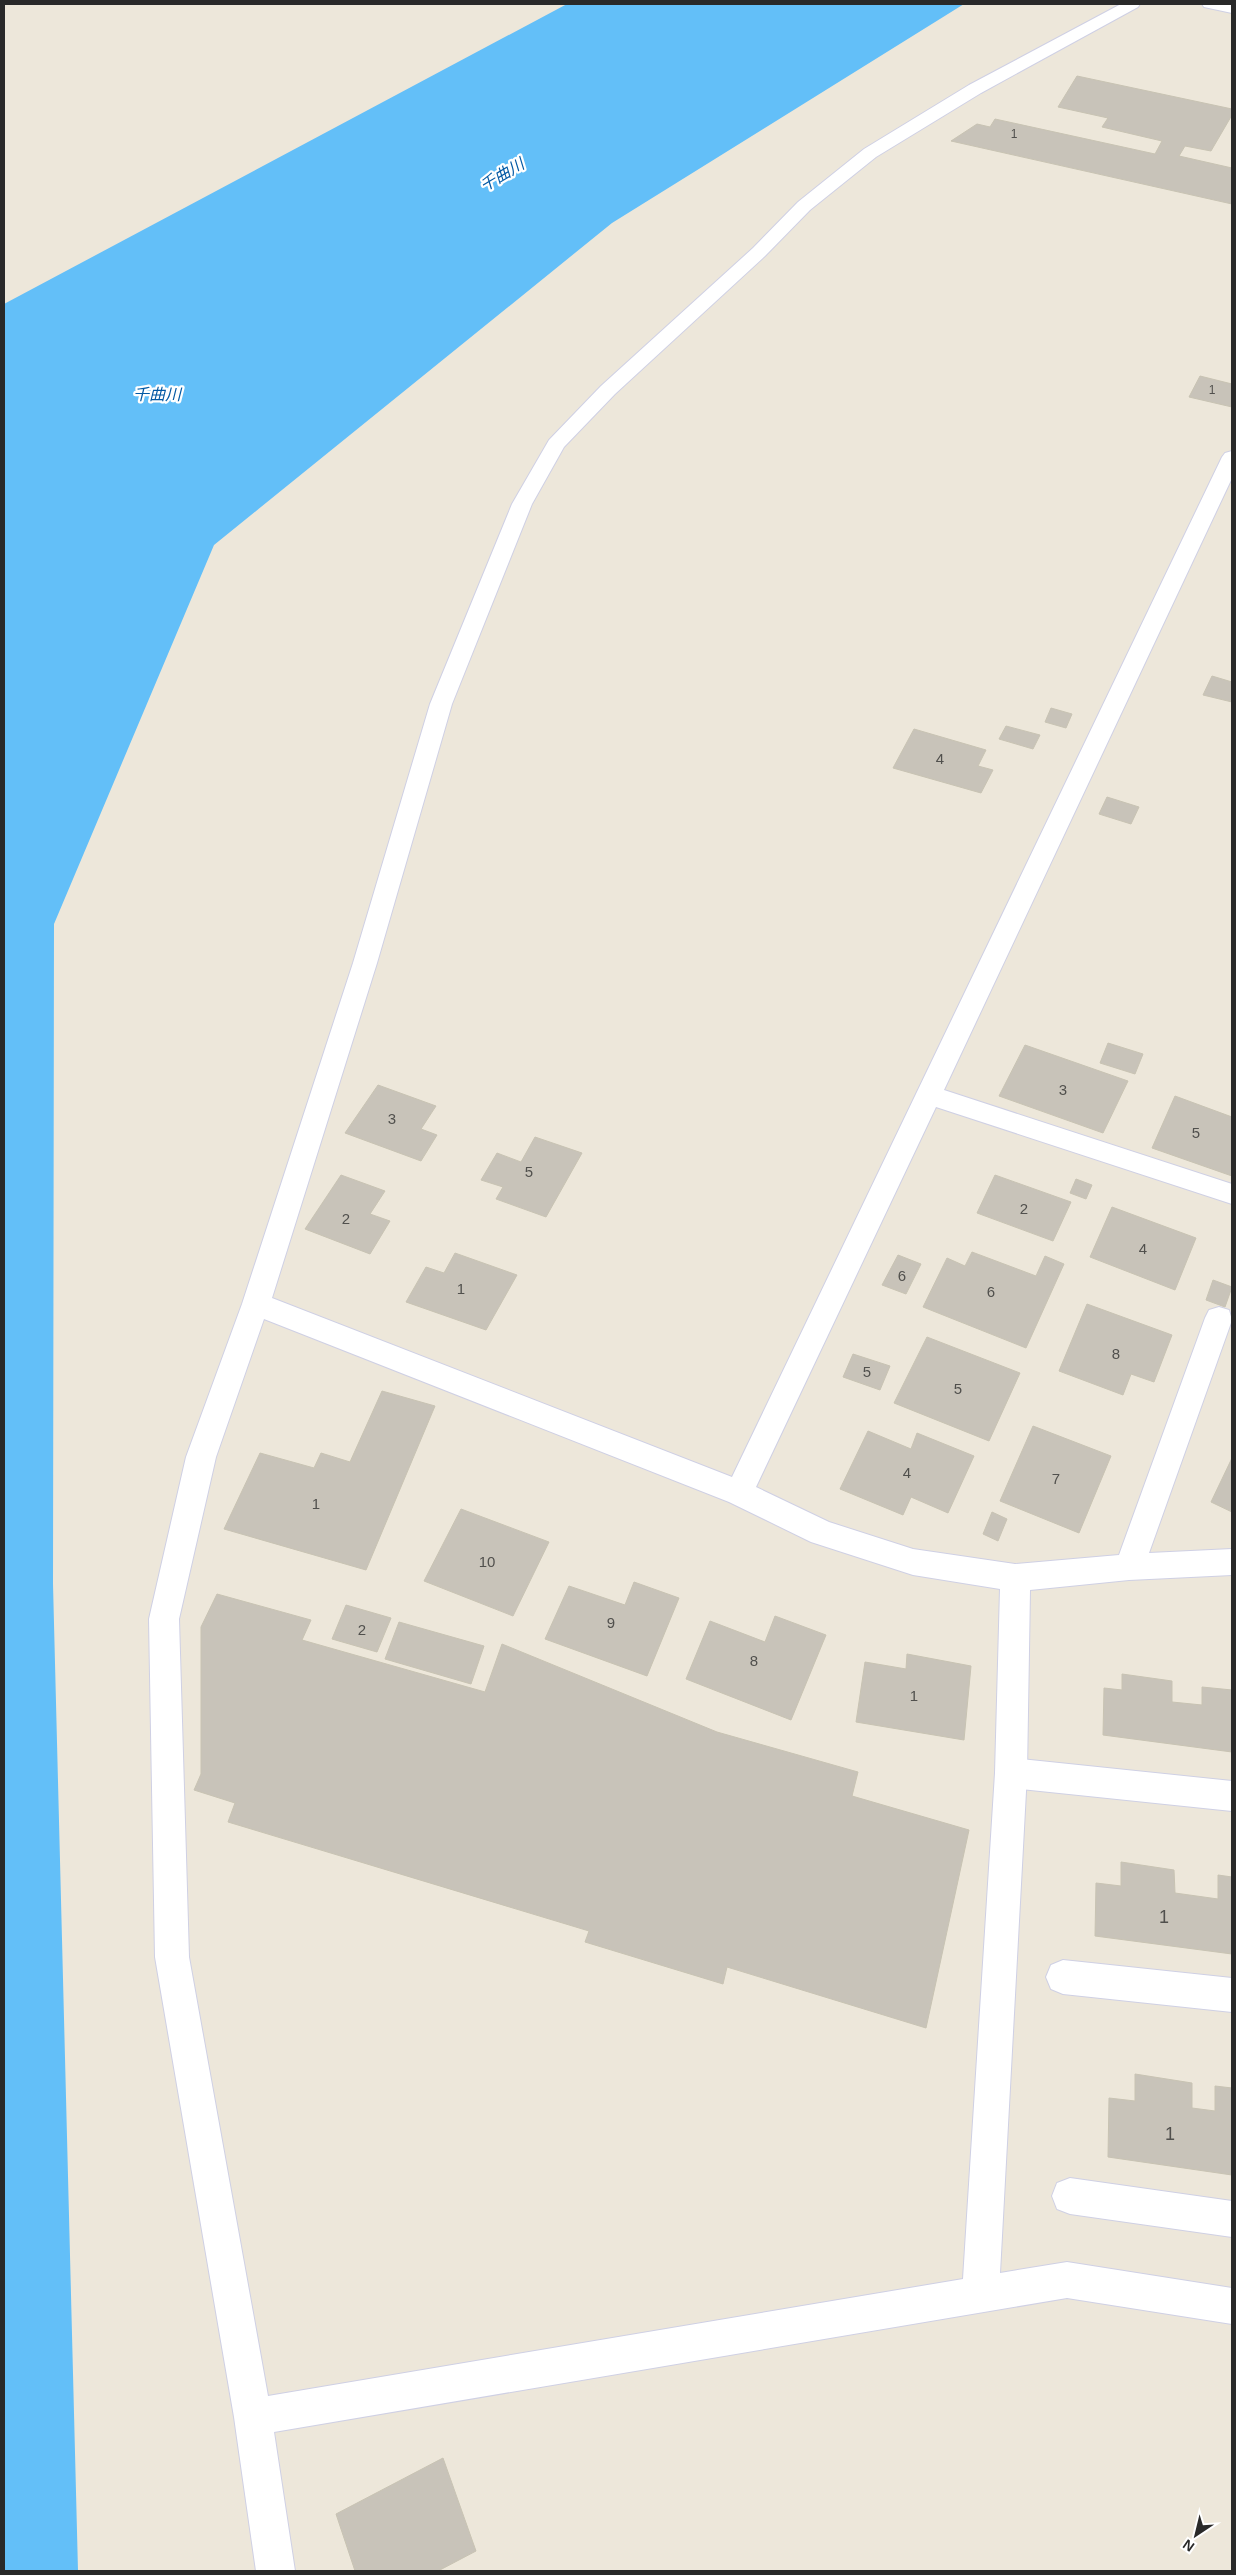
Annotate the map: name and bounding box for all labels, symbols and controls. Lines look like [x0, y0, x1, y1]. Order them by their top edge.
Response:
house number: 1 [1011, 127, 1018, 141]
water label: 千曲川 [477, 154, 529, 195]
house number: 1 [1209, 383, 1216, 397]
water label: 千曲川 [133, 386, 183, 403]
house number: 4 [936, 750, 944, 767]
house number: 3 [1059, 1081, 1067, 1098]
house number: 3 [388, 1110, 396, 1127]
house number: 5 [1192, 1124, 1200, 1141]
house number: 5 [525, 1163, 533, 1180]
house number: 2 [1020, 1200, 1028, 1217]
house number: 2 [342, 1210, 350, 1227]
house number: 4 [1139, 1240, 1147, 1257]
house number: 6 [898, 1267, 906, 1284]
house number: 1 [457, 1280, 465, 1297]
house number: 6 [987, 1283, 995, 1300]
house number: 8 [1112, 1345, 1120, 1362]
house number: 5 [863, 1363, 871, 1380]
house number: 5 [954, 1380, 962, 1397]
house number: 4 [903, 1464, 911, 1481]
house number: 7 [1052, 1470, 1060, 1487]
house number: 1 [312, 1495, 320, 1512]
house number: 10 [479, 1553, 495, 1570]
house number: 9 [607, 1614, 615, 1631]
house number: 2 [358, 1621, 366, 1638]
house number: 8 [750, 1652, 758, 1669]
house number: 1 [910, 1687, 918, 1704]
house number: 1 [1159, 1907, 1169, 1927]
house number: 1 [1165, 2124, 1175, 2144]
north arrow [1171, 2510, 1221, 2560]
text: N [1180, 2536, 1197, 2555]

